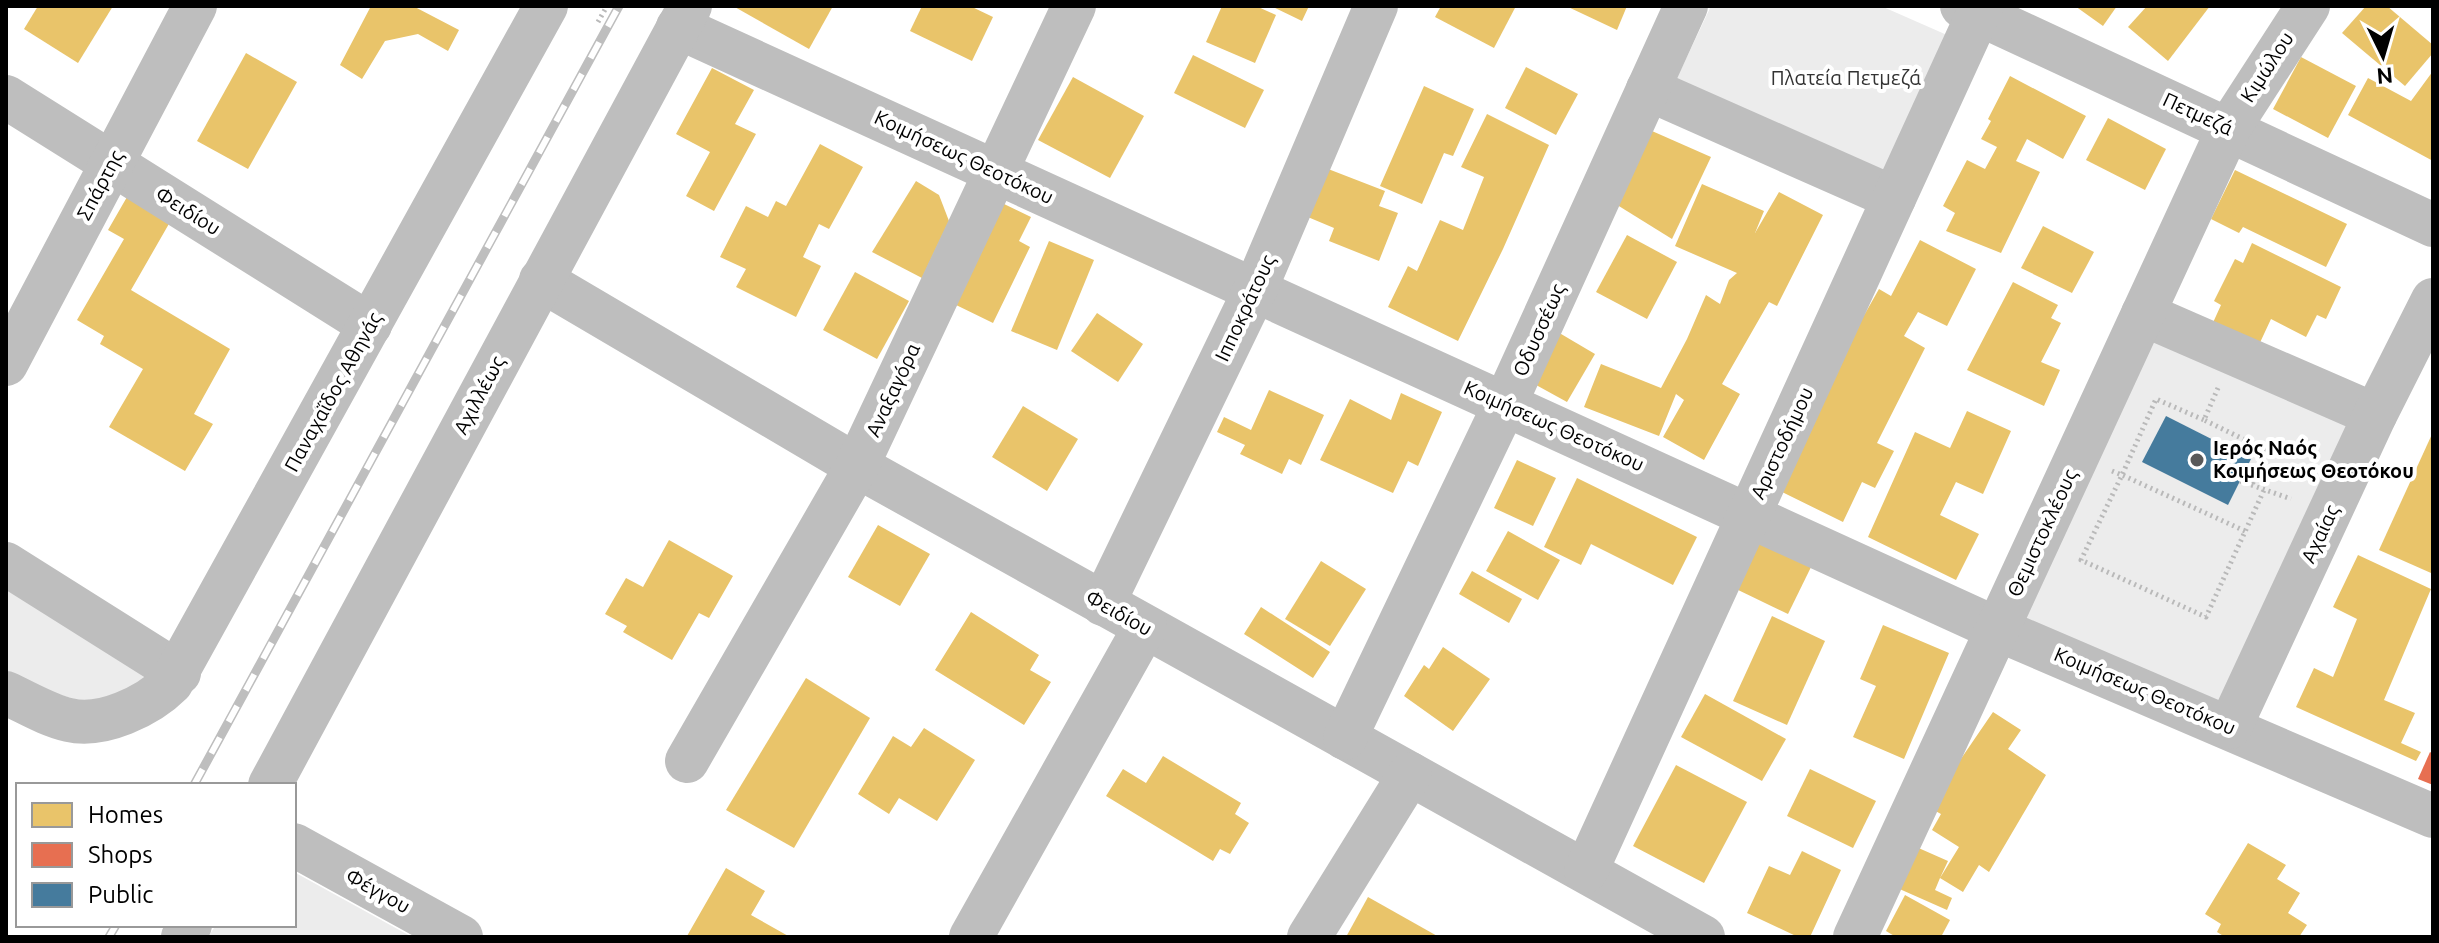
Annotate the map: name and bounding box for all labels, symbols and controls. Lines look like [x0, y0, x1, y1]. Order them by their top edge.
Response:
north arrow [2343, 16, 2423, 96]
street label: Κιμώλου [2235, 27, 2298, 106]
text: N [2376, 63, 2394, 90]
park label: Πλατεία Πετμεζά [1771, 66, 1921, 89]
street label: Πετμεζά [2160, 87, 2237, 140]
street label: Κοιμήσεως Θεοτόκου [871, 105, 1057, 208]
street label: Σπάρτης [72, 146, 127, 224]
street label: Φειδίου [152, 182, 225, 239]
street label: Ιπποκράτους [1210, 251, 1279, 365]
street label: Οδυσσέως [1508, 280, 1569, 380]
street label: Παναχαΐδος Αθηνάς [279, 308, 386, 475]
street label: Αναξαγόρα [861, 339, 925, 441]
street label: Αχιλλέως [448, 352, 509, 438]
street label: Κοιμήσεως Θεοτόκου [1461, 375, 1648, 476]
street label: Αριστοδήμου [1746, 383, 1817, 502]
place label: Ιερός Ναός Κοιμήσεως Θεοτόκου [2213, 436, 2414, 482]
marker: Ιερός Ναός Κοιμήσεως Θεοτόκου [2188, 451, 2206, 469]
street label: Θεμιστοκλέους [2002, 465, 2081, 600]
street label: Αχαίας [2296, 501, 2343, 567]
street label: Φειδίου [1082, 585, 1156, 640]
street label: Κοιμήσεως Θεοτόκου [2051, 642, 2239, 739]
legend [16, 783, 296, 927]
text: Homes [88, 801, 163, 828]
text: Shops [88, 841, 153, 868]
street label: Φέγγου [342, 864, 414, 918]
text: Public [88, 881, 153, 908]

